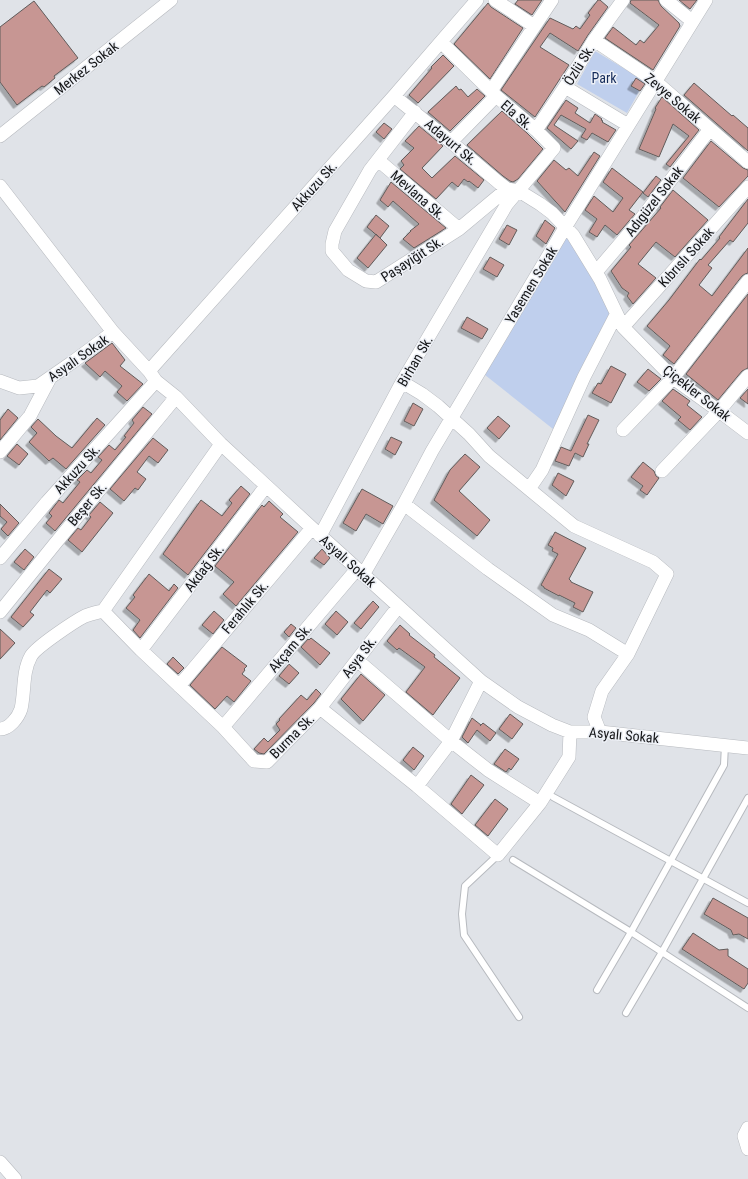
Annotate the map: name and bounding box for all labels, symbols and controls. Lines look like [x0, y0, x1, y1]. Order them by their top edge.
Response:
street label: Merkez Sokak [51, 38, 122, 98]
street label: Özlü Sk. [560, 42, 598, 88]
park label: Park [592, 70, 617, 86]
street label: Zevye Sokak [642, 70, 705, 127]
street label: Ela Sk. [498, 97, 536, 133]
street label: Adayurt Sk. [422, 115, 480, 169]
street label: Akkuzu Sk. [288, 158, 340, 214]
street label: Adıgüzel Sokak [622, 162, 687, 239]
street label: Mevlana Sk. [387, 167, 449, 223]
street label: Kıbrıslı Sokak [655, 223, 718, 290]
street label: Paşayiğit Sk. [378, 233, 446, 285]
street label: Yasemen Sokak [502, 243, 561, 327]
street label: Asyalı Sokak [45, 331, 112, 385]
street label: Birhan Sk. [394, 333, 436, 389]
street label: Çiçekler Sokak [660, 362, 735, 425]
street label: Akkuzu Sk. [51, 441, 103, 497]
street label: Beşer Sk. [64, 479, 110, 529]
street label: Asyalı Sokak [317, 532, 380, 591]
street label: Akdağ Sk. [181, 541, 227, 595]
street label: Ferahlık Sk. [218, 577, 272, 637]
street label: Akçam Sk. [265, 620, 315, 676]
street label: Asya Sk. [338, 633, 380, 681]
street label: Burma Sk. [266, 710, 318, 762]
street label: Asyalı Sokak [588, 724, 660, 746]

